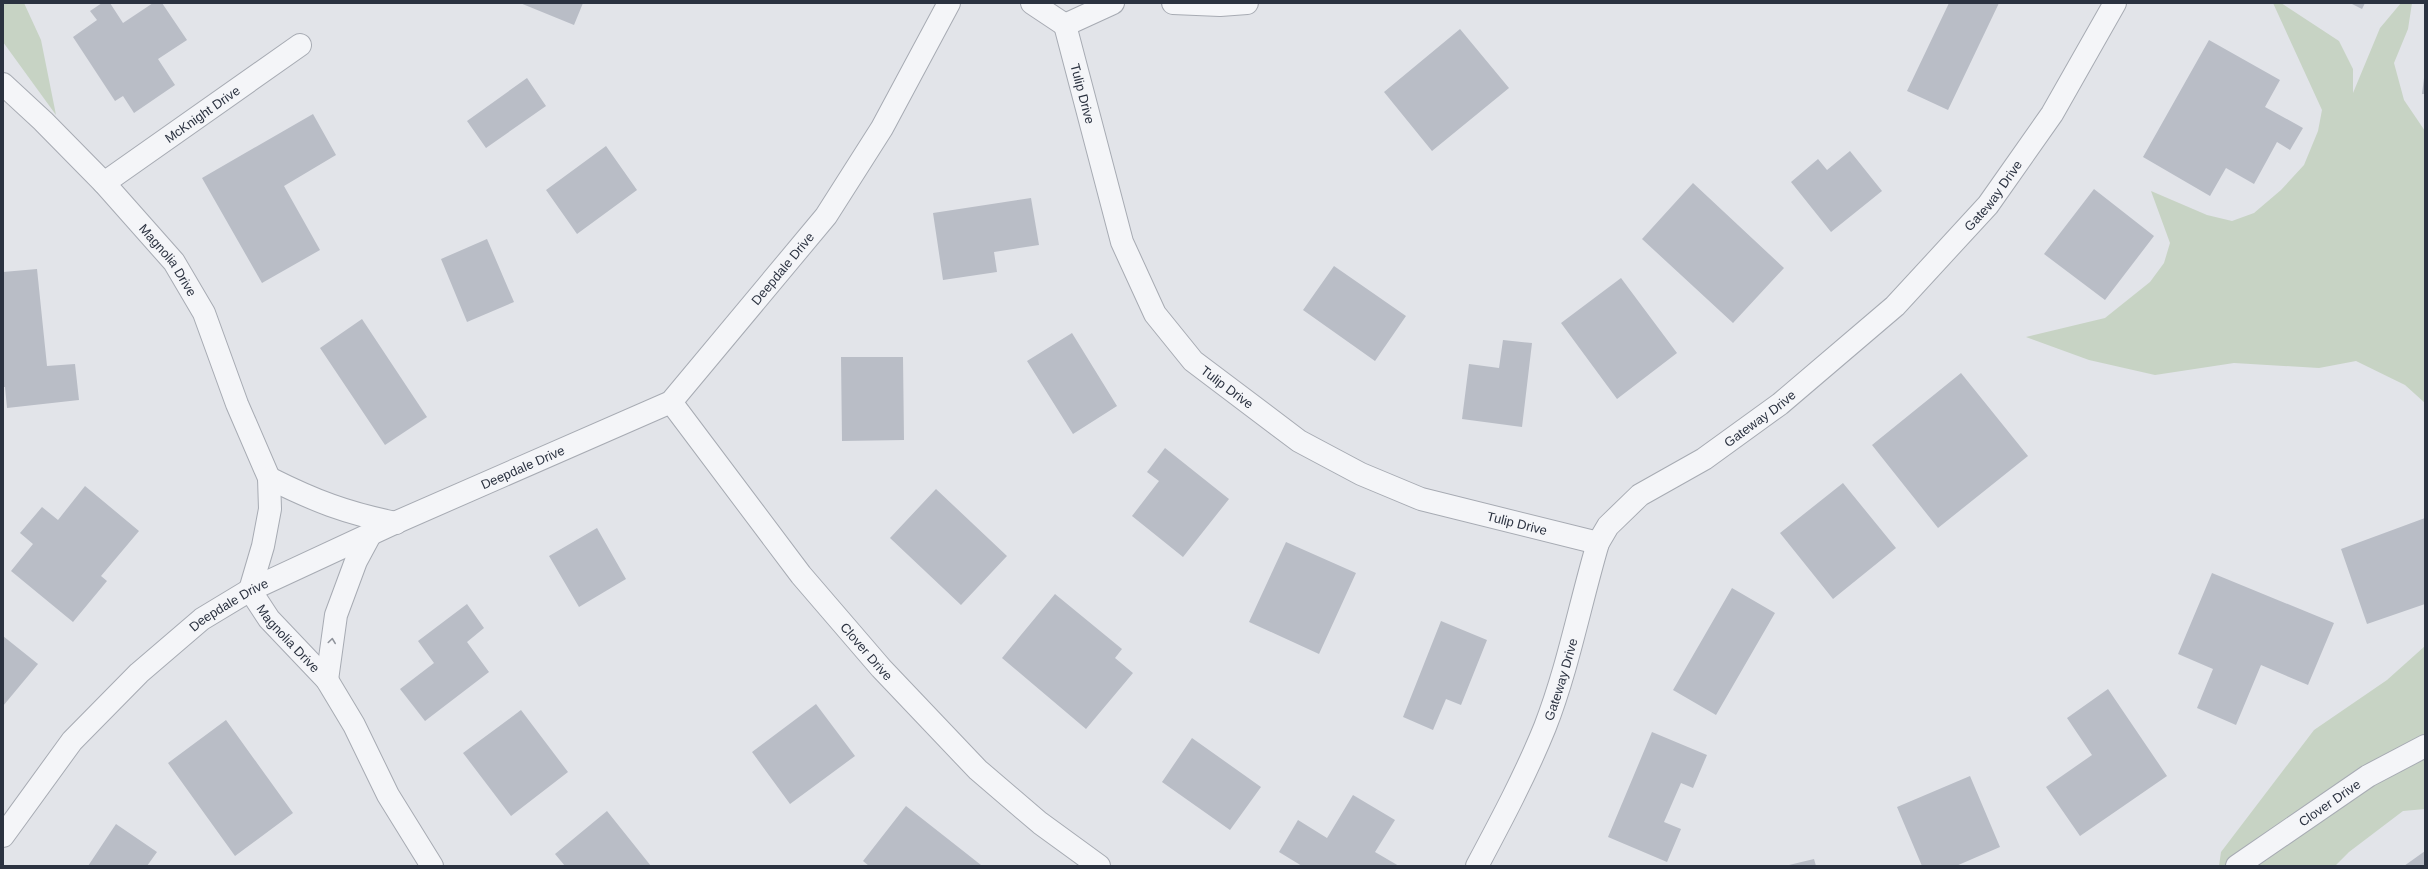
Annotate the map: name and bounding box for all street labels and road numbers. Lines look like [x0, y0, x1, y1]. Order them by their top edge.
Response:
street label: Tulip Drive [1067, 62, 1098, 126]
street label: McKnight Drive [162, 83, 243, 146]
street label: Gateway Drive [1961, 157, 2025, 234]
street label: Magnolia Drive [136, 221, 199, 299]
street label: Deepdale Drive [748, 229, 817, 308]
street label: Tulip Drive [1198, 363, 1256, 412]
street label: Gateway Drive [1721, 387, 1799, 450]
street label: Deepdale Drive [479, 443, 567, 492]
street label: Tulip Drive [1485, 509, 1549, 538]
street label: Deepdale Drive [186, 576, 271, 635]
street label: Magnolia Drive [253, 602, 323, 676]
street label: Clover Drive [837, 620, 896, 683]
street label: Gateway Drive [1541, 637, 1580, 723]
street label: Clover Drive [2296, 777, 2363, 829]

